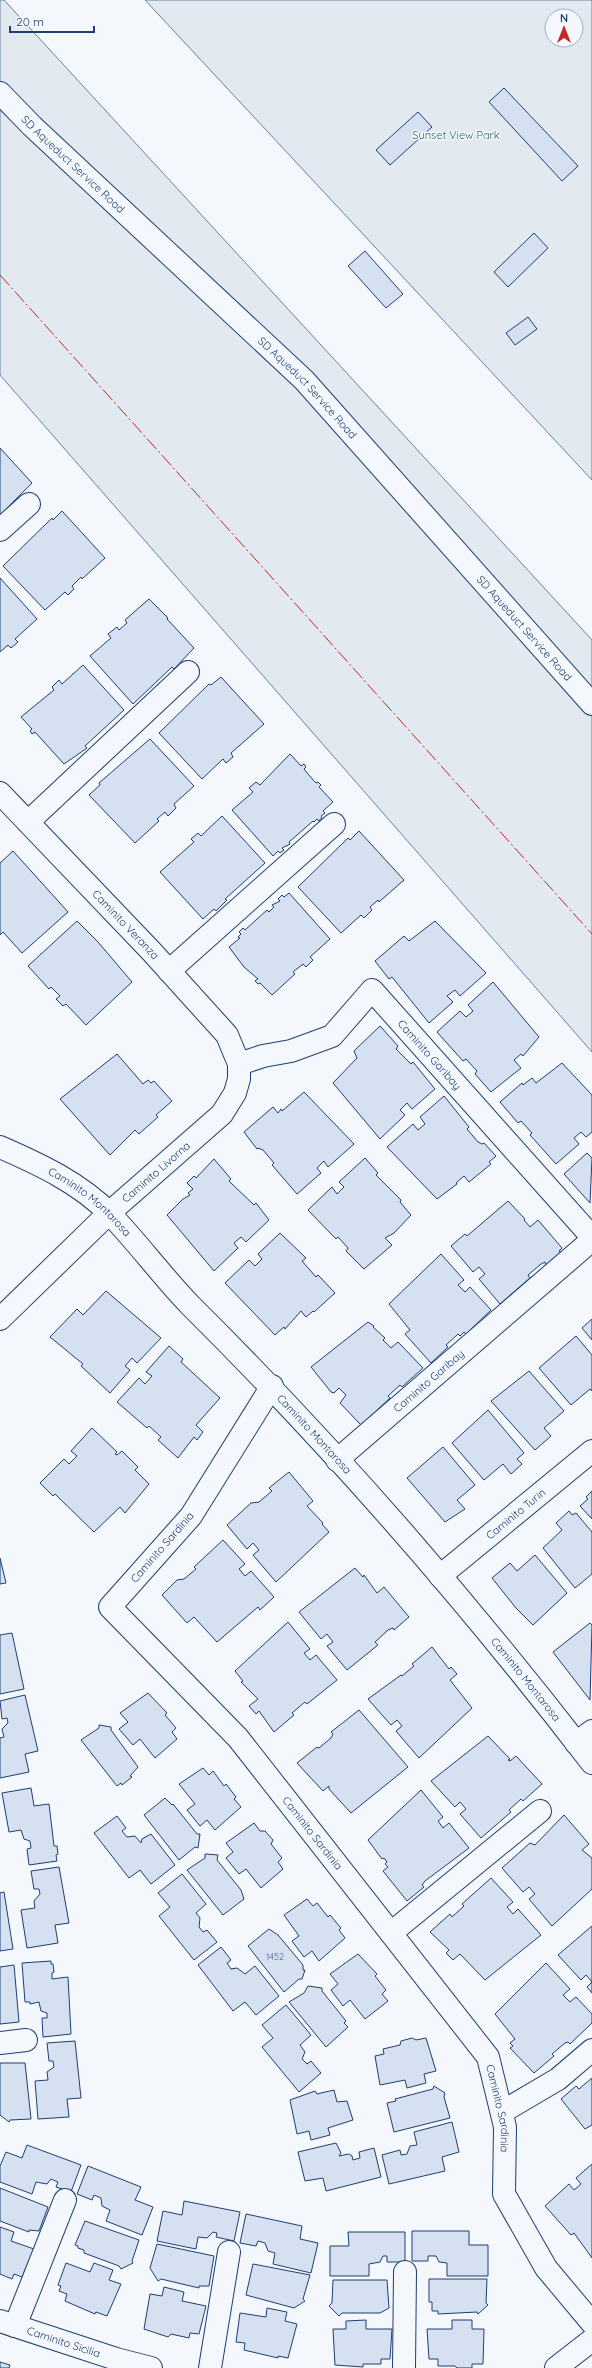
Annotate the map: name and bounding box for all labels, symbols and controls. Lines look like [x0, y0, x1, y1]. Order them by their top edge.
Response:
scale bar [10, 8, 94, 34]
north arrow [544, 8, 584, 48]
text: N [560, 11, 568, 25]
text: 20 m [16, 14, 44, 29]
street label: SD Aqueduct Service Road [18, 112, 128, 216]
park label: Sunset View Park [412, 128, 500, 142]
street label: SD Aqueduct Service Road [255, 334, 360, 442]
street label: SD Aqueduct Service Road [474, 572, 575, 684]
street label: Caminito Veranza [89, 887, 162, 962]
street label: Caminito Garibay [395, 1017, 464, 1093]
street label: Caminito Livorna [119, 1138, 193, 1206]
street label: Caminito Montarosa [46, 1164, 134, 1239]
street label: Caminito Garibay [390, 1347, 467, 1415]
street label: Caminito Montarosa [274, 1391, 355, 1477]
street label: Caminito Turin [483, 1485, 548, 1542]
street label: Caminito Sardinia [127, 1509, 197, 1585]
street label: Caminito Montarosa [488, 1635, 564, 1724]
street label: Caminito Sardinia [279, 1794, 346, 1873]
house number: 1452 [266, 1951, 284, 1962]
street label: Caminito Sardinia [483, 2063, 512, 2152]
street label: Caminito Sicilia [25, 2323, 102, 2360]

